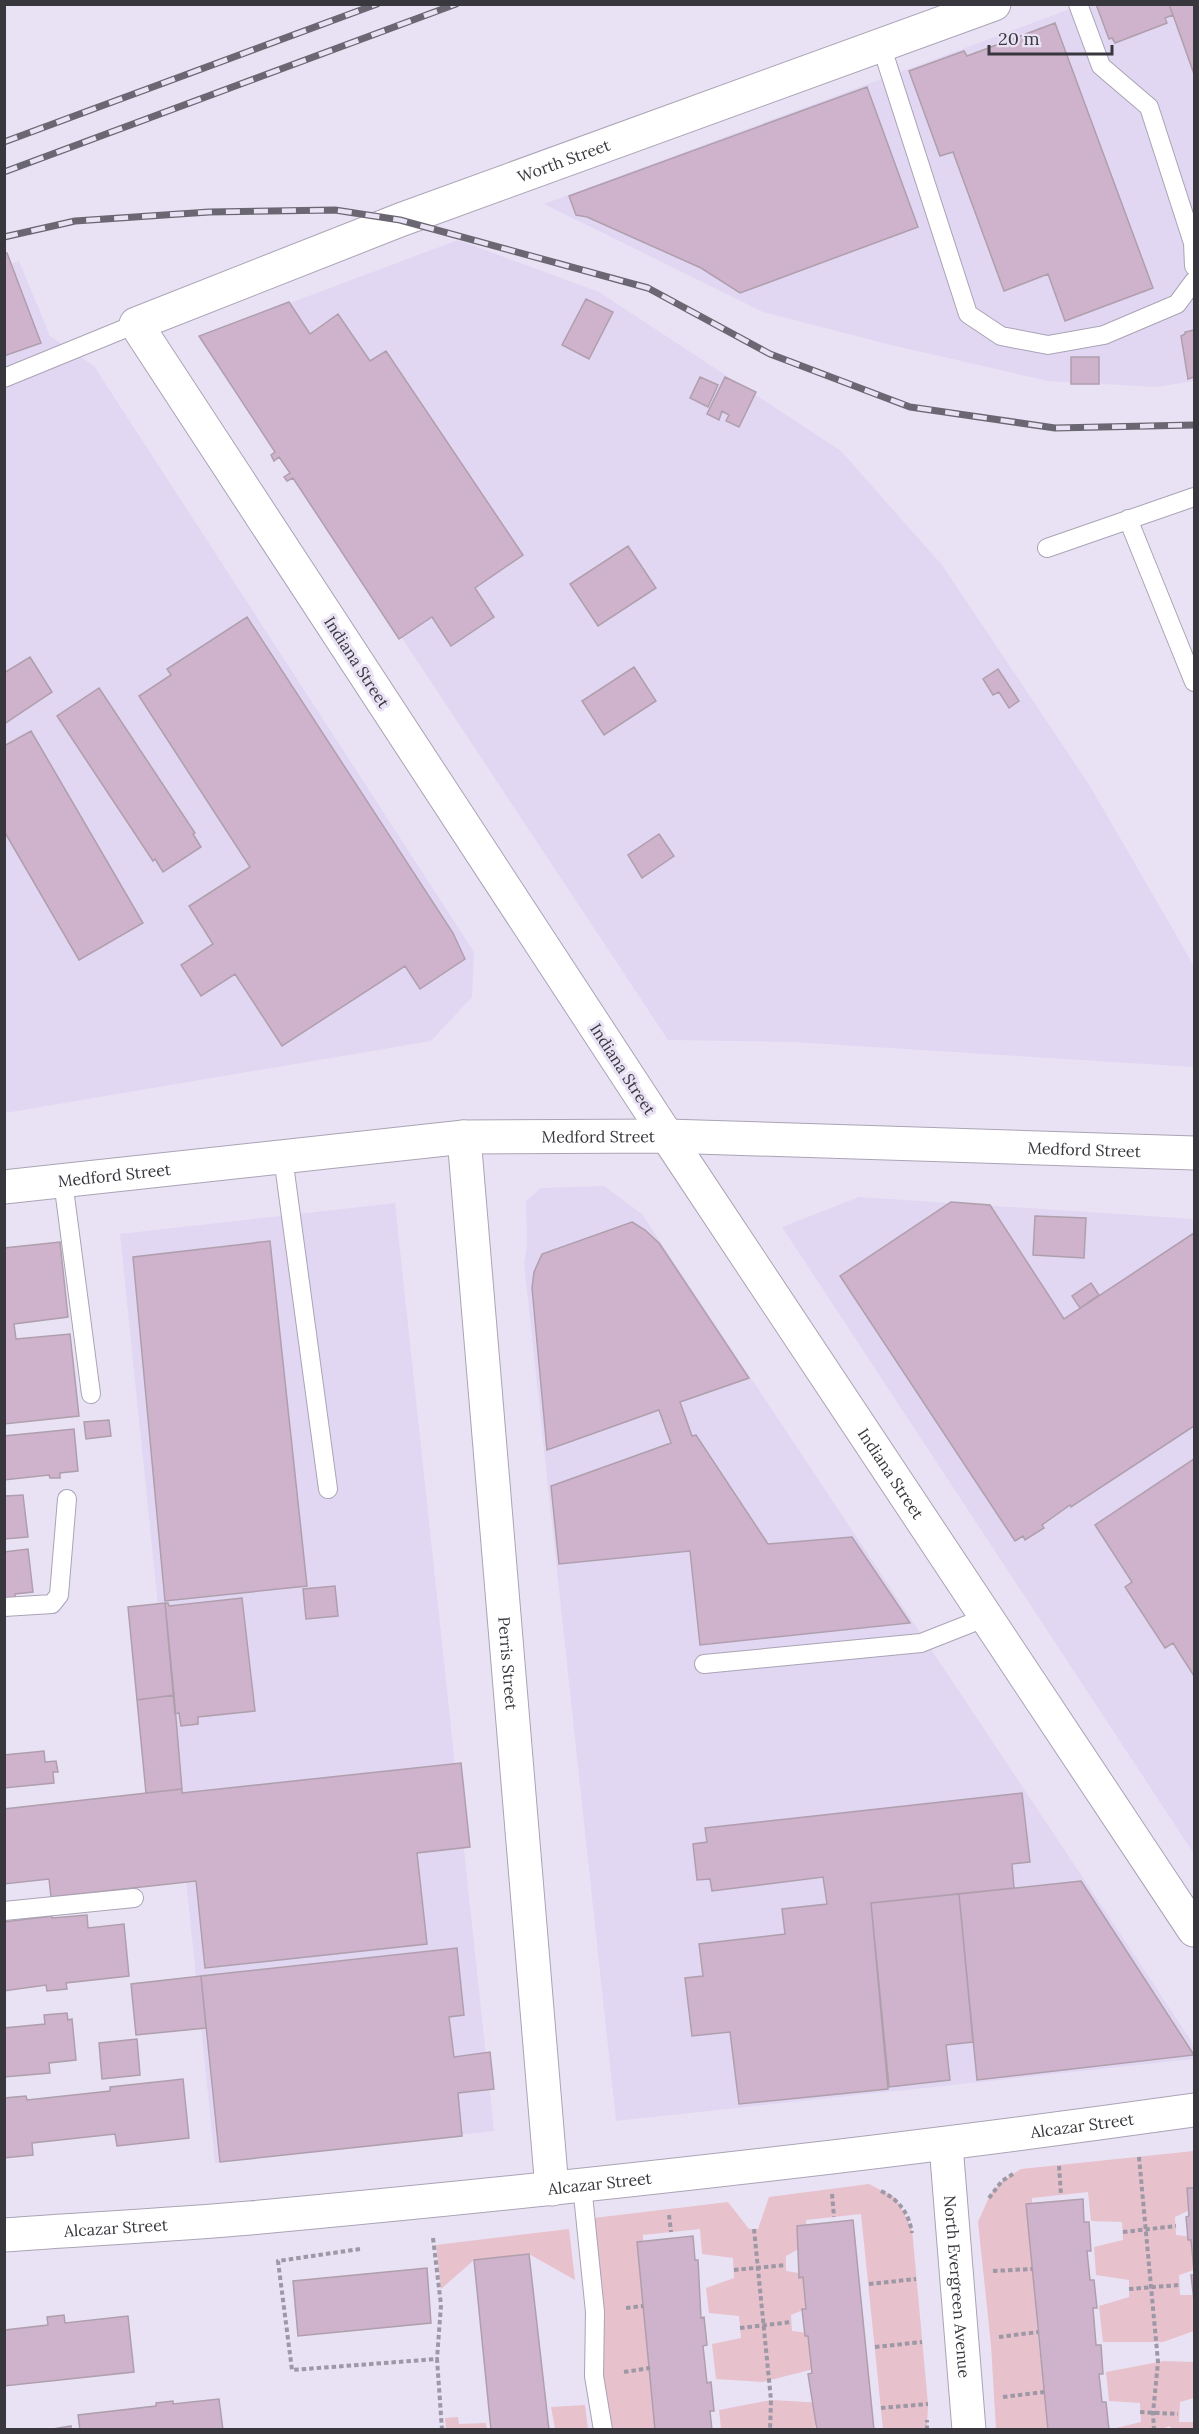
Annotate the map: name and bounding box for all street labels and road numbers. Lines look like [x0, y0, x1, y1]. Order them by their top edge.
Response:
street label: Worth Street [515, 134, 613, 187]
street label: Indiana Street [320, 613, 394, 712]
street label: Indiana Street [586, 1020, 660, 1119]
street label: Medford Street [541, 1126, 656, 1147]
street label: Medford Street [1027, 1138, 1142, 1161]
street label: Medford Street [57, 1159, 173, 1191]
street label: Indiana Street [854, 1424, 929, 1523]
street label: Perris Street [494, 1616, 522, 1711]
street label: Alcazar Street [1028, 2108, 1136, 2142]
street label: Alcazar Street [546, 2168, 653, 2199]
street label: North Evergreen Avenue [940, 2194, 975, 2379]
street label: Alcazar Street [62, 2214, 169, 2241]

